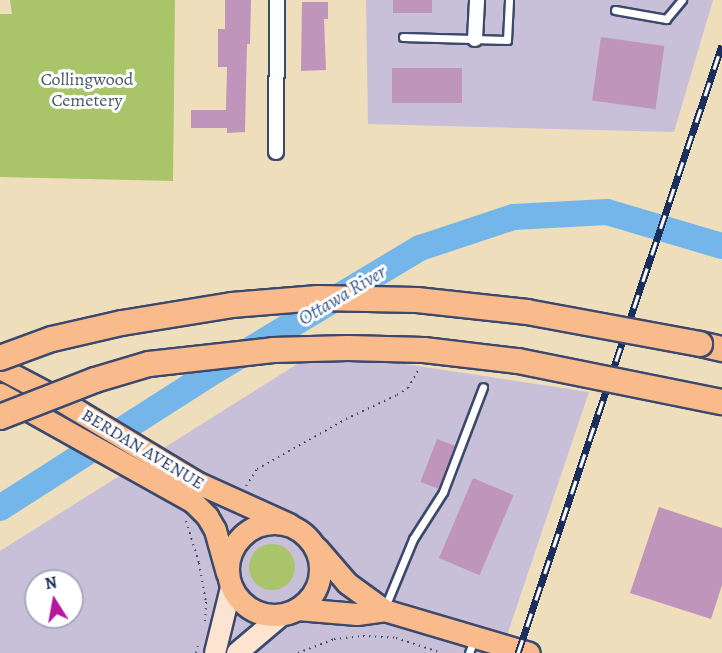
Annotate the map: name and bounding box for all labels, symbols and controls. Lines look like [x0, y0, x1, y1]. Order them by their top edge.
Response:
park label: Collingwood Cemetery [41, 69, 133, 112]
water label: Ottawa River [294, 260, 390, 330]
street label: BERDAN AVENUE [78, 404, 208, 494]
north arrow [24, 569, 84, 629]
text: N [43, 571, 59, 595]

